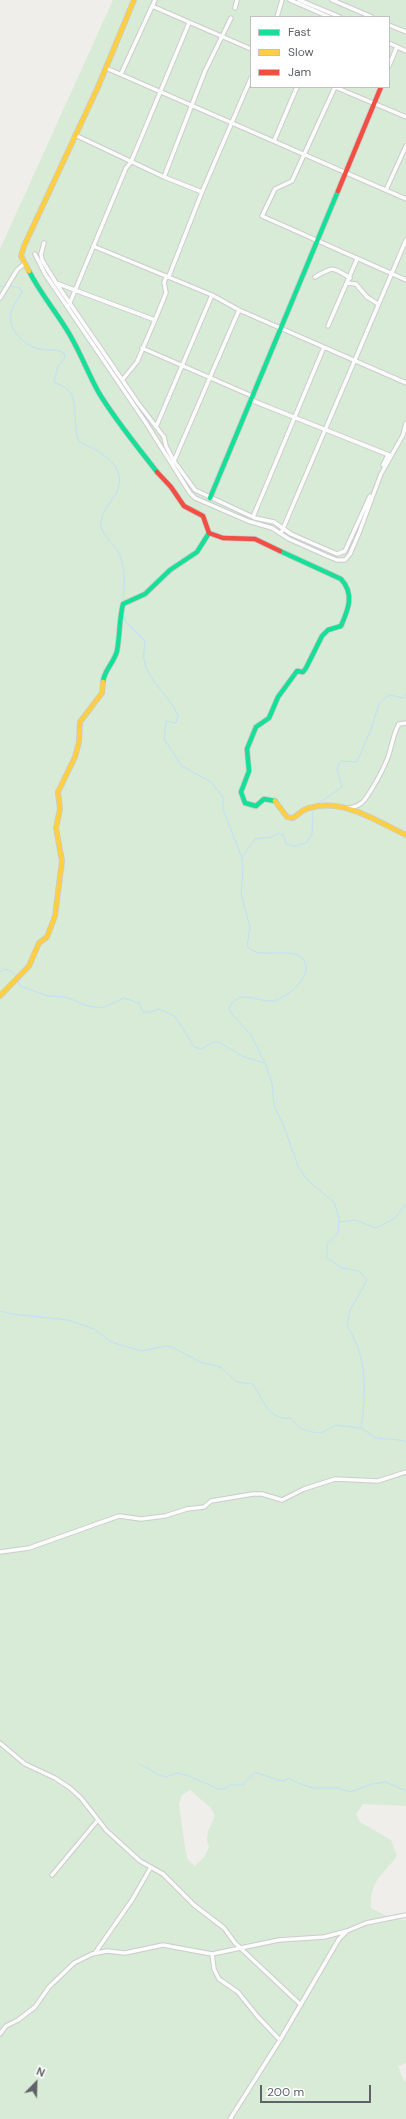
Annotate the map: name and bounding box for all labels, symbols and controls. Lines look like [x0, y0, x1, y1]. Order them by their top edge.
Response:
legend [250, 16, 390, 88]
text: Fast [288, 24, 311, 40]
text: Slow [288, 44, 314, 60]
text: Jam [288, 64, 311, 80]
north arrow [16, 2063, 56, 2103]
text: N [34, 2064, 47, 2080]
scale bar [262, 2077, 373, 2103]
text: 200 m [267, 2084, 304, 2100]

